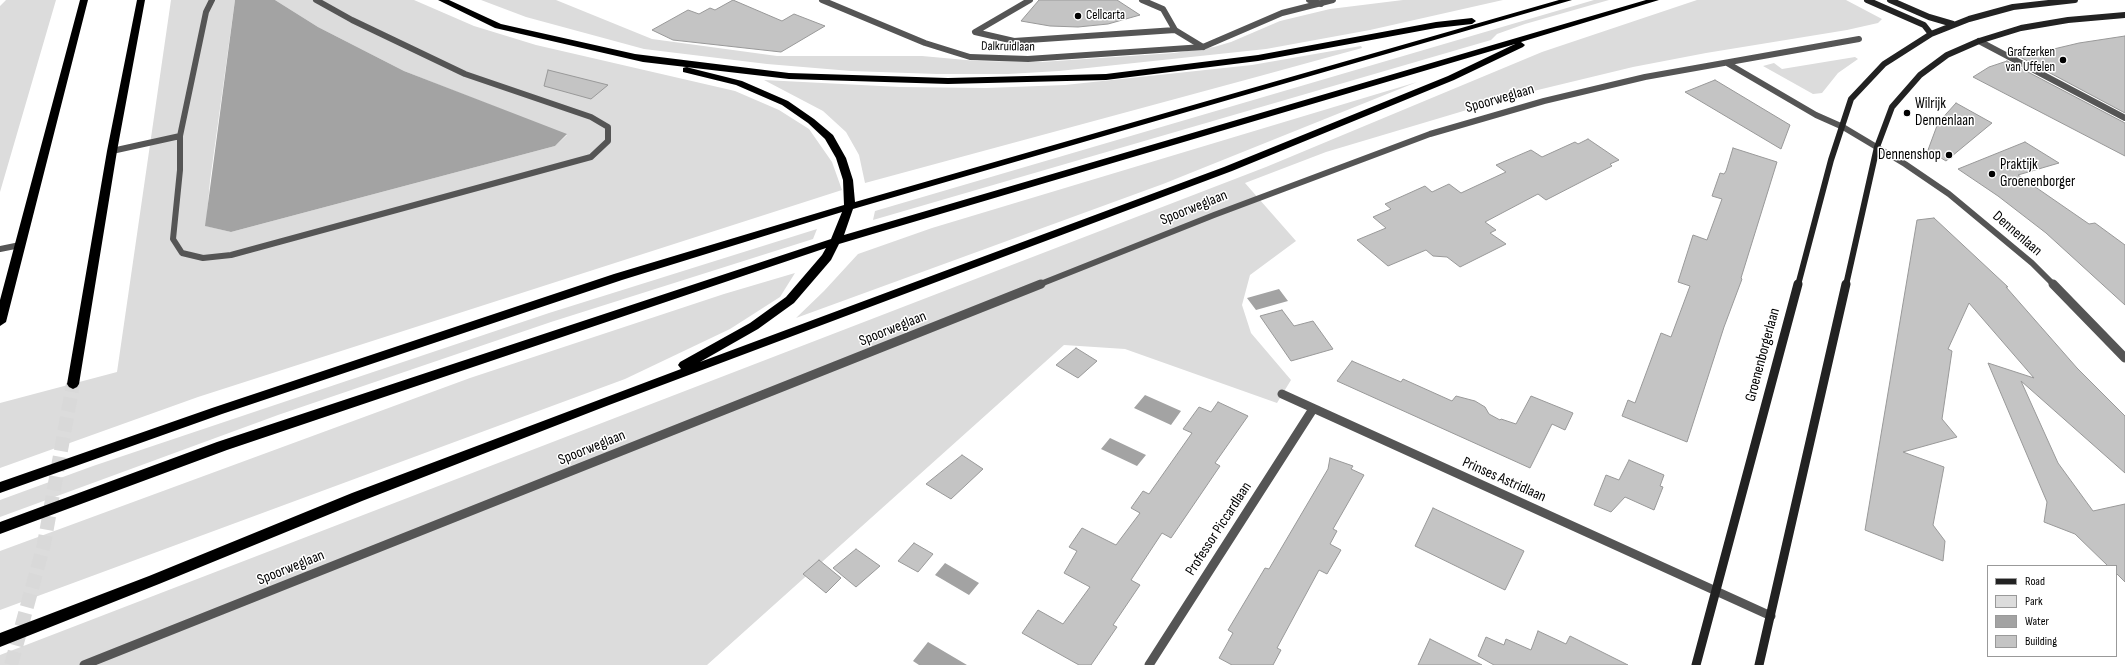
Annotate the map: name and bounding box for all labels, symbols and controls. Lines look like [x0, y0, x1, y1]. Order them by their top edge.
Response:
place label: Cellcarta [1086, 8, 1125, 24]
marker: Cellcarta [1073, 11, 1083, 21]
street label: Dalkruidlaan [981, 39, 1035, 55]
place label: Grafzerken van Uffelen [2005, 45, 2055, 76]
marker: Grafzerken van Uffelen [2058, 55, 2068, 65]
street label: Spoorweglaan [1464, 81, 1536, 117]
place label: Wilrijk Dennenlaan [1915, 95, 1974, 130]
marker: Wilrijk Dennenlaan [1902, 108, 1912, 118]
place label: Dennenshop [1878, 146, 1941, 164]
marker: Dennenshop [1944, 150, 1954, 160]
place label: Praktijk Groenenborger [2000, 156, 2075, 191]
marker: Praktijk Groenenborger [1987, 169, 1997, 179]
street label: Spoorweglaan [1158, 186, 1230, 230]
street label: Dennenlaan [1989, 208, 2045, 260]
street label: Groenenborgerlaan [1742, 306, 1784, 404]
street label: Spoorweglaan [857, 307, 929, 351]
street label: Spoorweglaan [556, 426, 628, 470]
street label: Prinses Astridlaan [1459, 454, 1549, 506]
street label: Professor Piccardlaan [1182, 479, 1256, 579]
street label: Spoorweglaan [255, 546, 327, 590]
legend [1987, 565, 2117, 657]
text: Road [2025, 574, 2045, 589]
text: Park [2025, 594, 2043, 609]
text: Water [2025, 614, 2049, 629]
text: Building [2025, 634, 2057, 649]

